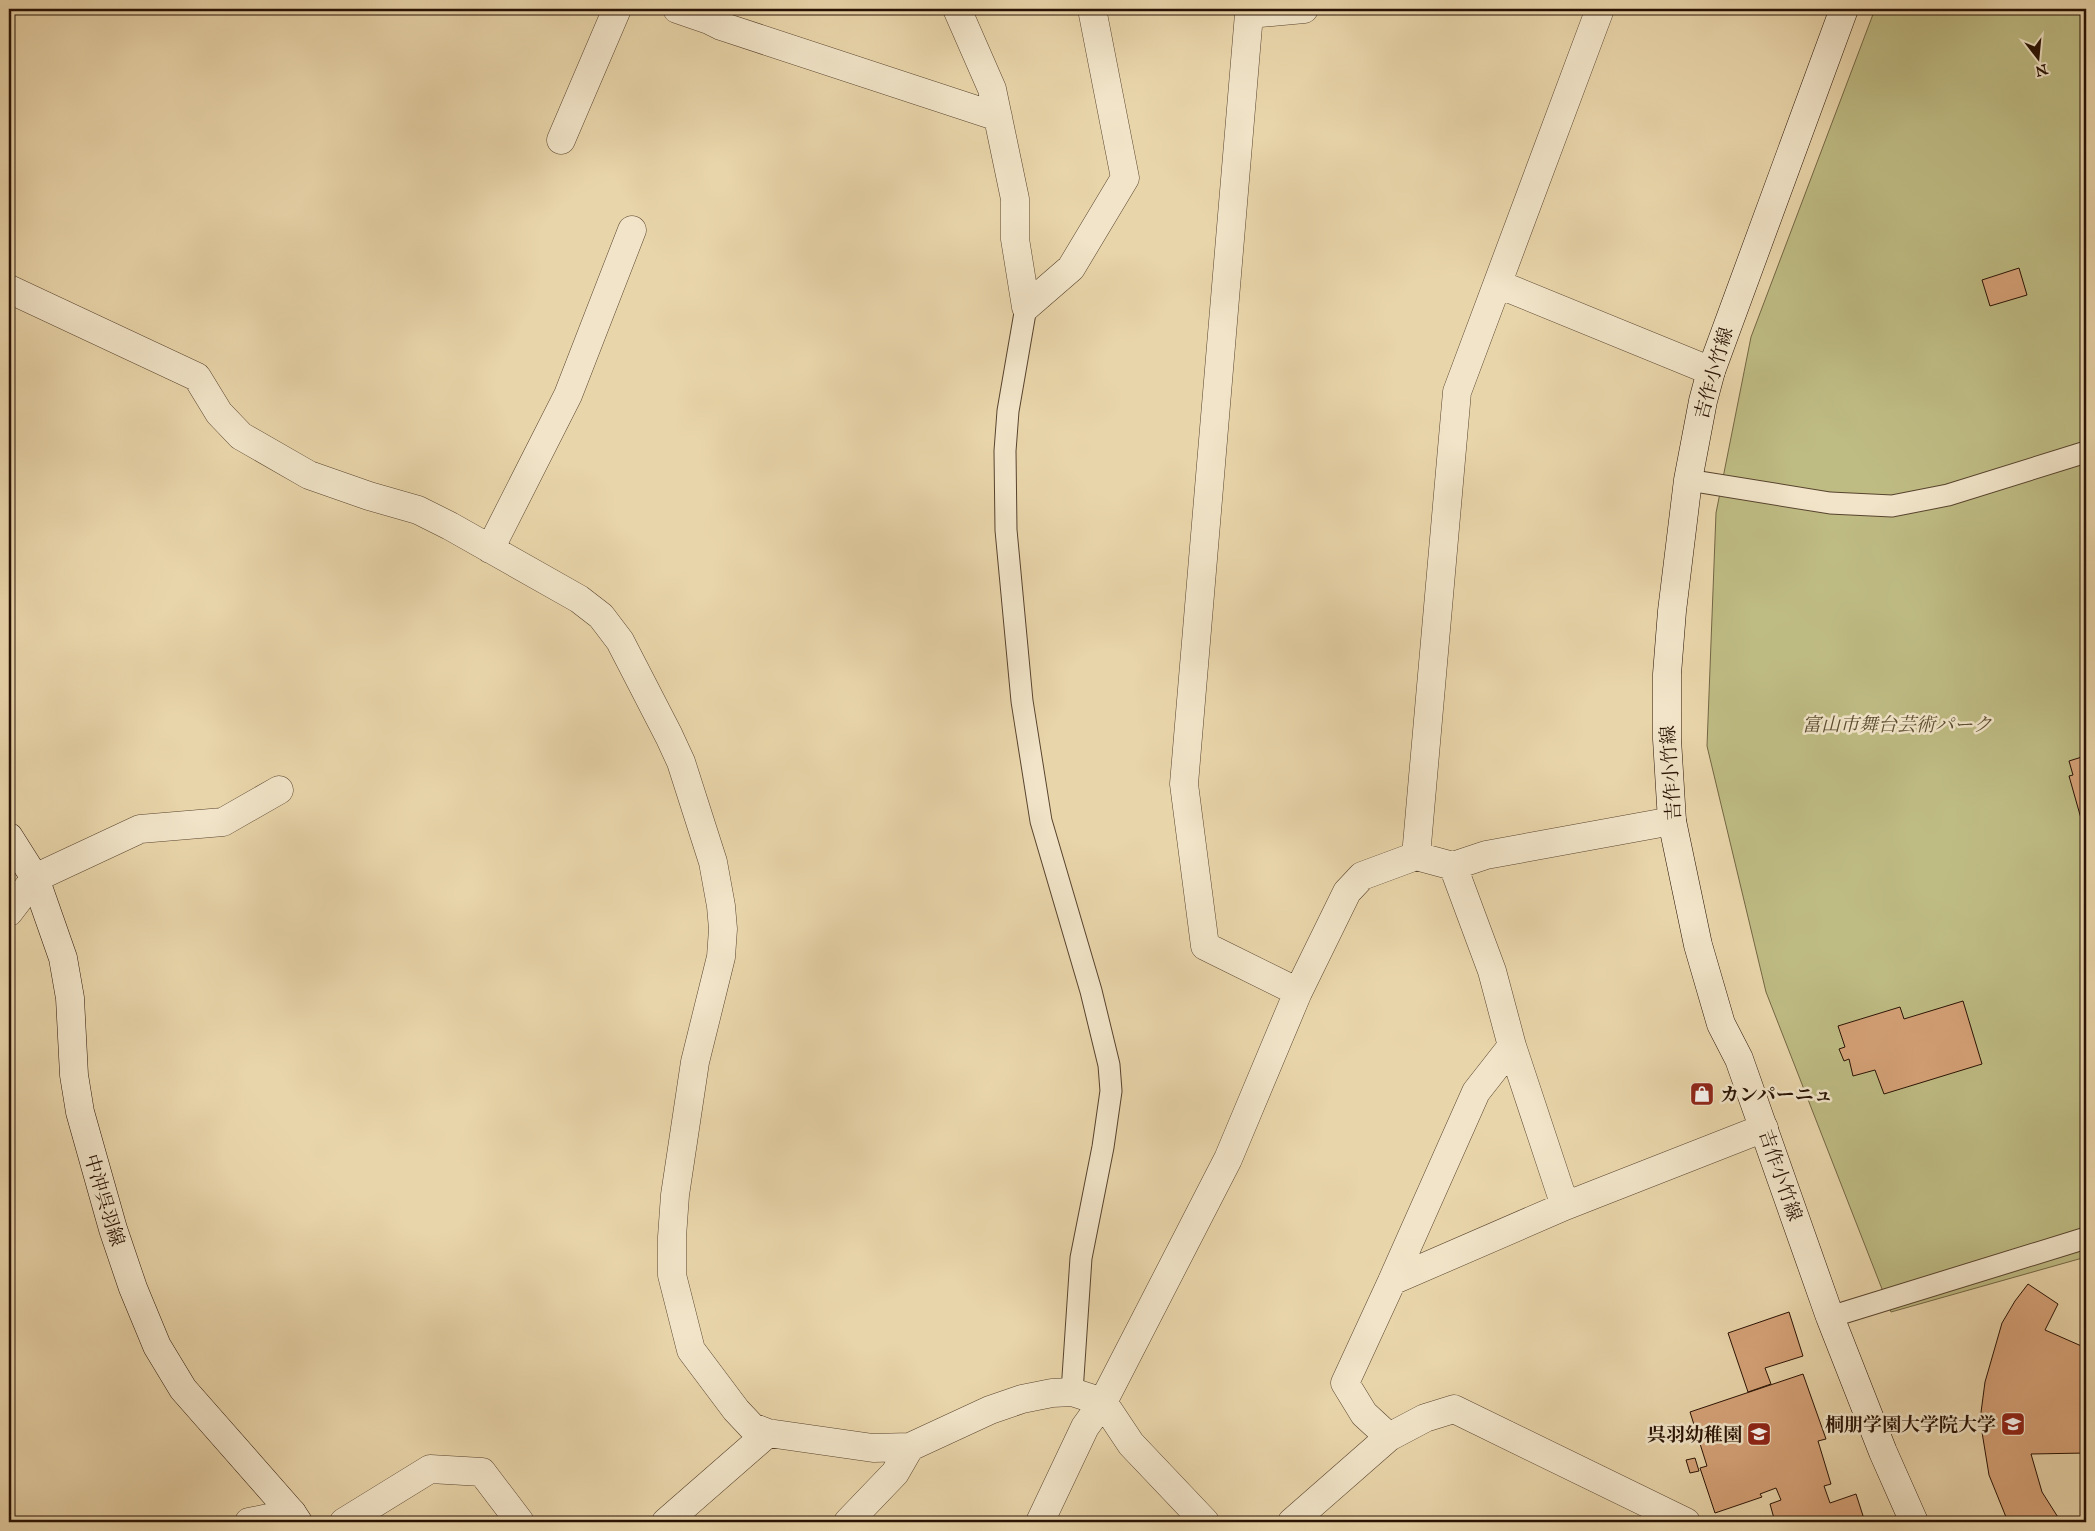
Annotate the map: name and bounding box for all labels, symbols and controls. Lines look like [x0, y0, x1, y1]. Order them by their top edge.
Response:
north arrow [2012, 32, 2062, 82]
text: N [2033, 59, 2051, 80]
street label: 吉作小竹線 [1690, 325, 1740, 423]
park label: 富山市舞台芸術パーク [1802, 714, 1992, 738]
street label: 吉作小竹線 [1657, 725, 1687, 821]
shop icon: カンパーニュ [1689, 1081, 1715, 1107]
place label: カンパーニュ [1720, 1084, 1833, 1108]
street label: 吉作小竹線 [1752, 1127, 1806, 1224]
street label: 中沖呉羽線 [78, 1152, 128, 1250]
school or university icon: 桐朋学園大学院大学 [2000, 1411, 2026, 1437]
place label: 桐朋学園大学院大学 [1825, 1414, 1996, 1438]
school or university icon: 呉羽幼稚園 [1746, 1421, 1772, 1447]
place label: 呉羽幼稚園 [1647, 1424, 1742, 1448]

